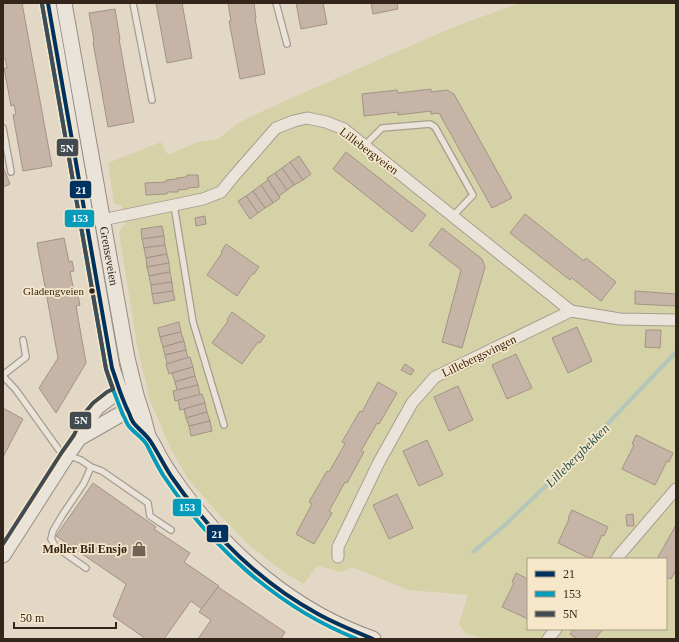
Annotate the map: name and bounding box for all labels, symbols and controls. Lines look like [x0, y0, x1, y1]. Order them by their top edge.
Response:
street label: Lillebergveien [337, 124, 401, 178]
line badge: 5N [56, 138, 79, 157]
text: 5N [60, 142, 74, 154]
line badge: 21 [69, 180, 92, 199]
text: 21 [76, 184, 87, 196]
line badge: 153 [64, 209, 95, 228]
text: 153 [72, 212, 89, 224]
street label: Grenseveien [97, 225, 121, 287]
place label: Gladengveien [23, 285, 84, 297]
marker: Gladengveien [87, 286, 97, 296]
street label: Lillebergsvingen [439, 332, 519, 380]
line badge: 5N [69, 411, 92, 430]
text: 5N [74, 414, 88, 426]
water label: Lillebergbekken [542, 421, 612, 491]
line badge: 153 [172, 498, 202, 517]
text: 153 [179, 501, 196, 513]
line badge: 21 [206, 524, 229, 543]
text: 21 [212, 528, 223, 540]
shop icon: Møller Bil Ensjø [130, 540, 148, 558]
place label: Møller Bil Ensjø [43, 542, 127, 556]
legend [527, 558, 667, 630]
text: 21 [563, 567, 575, 581]
text: 153 [563, 587, 581, 601]
scale bar [14, 604, 116, 630]
text: 5N [563, 607, 578, 621]
text: 50 m [20, 611, 45, 625]

